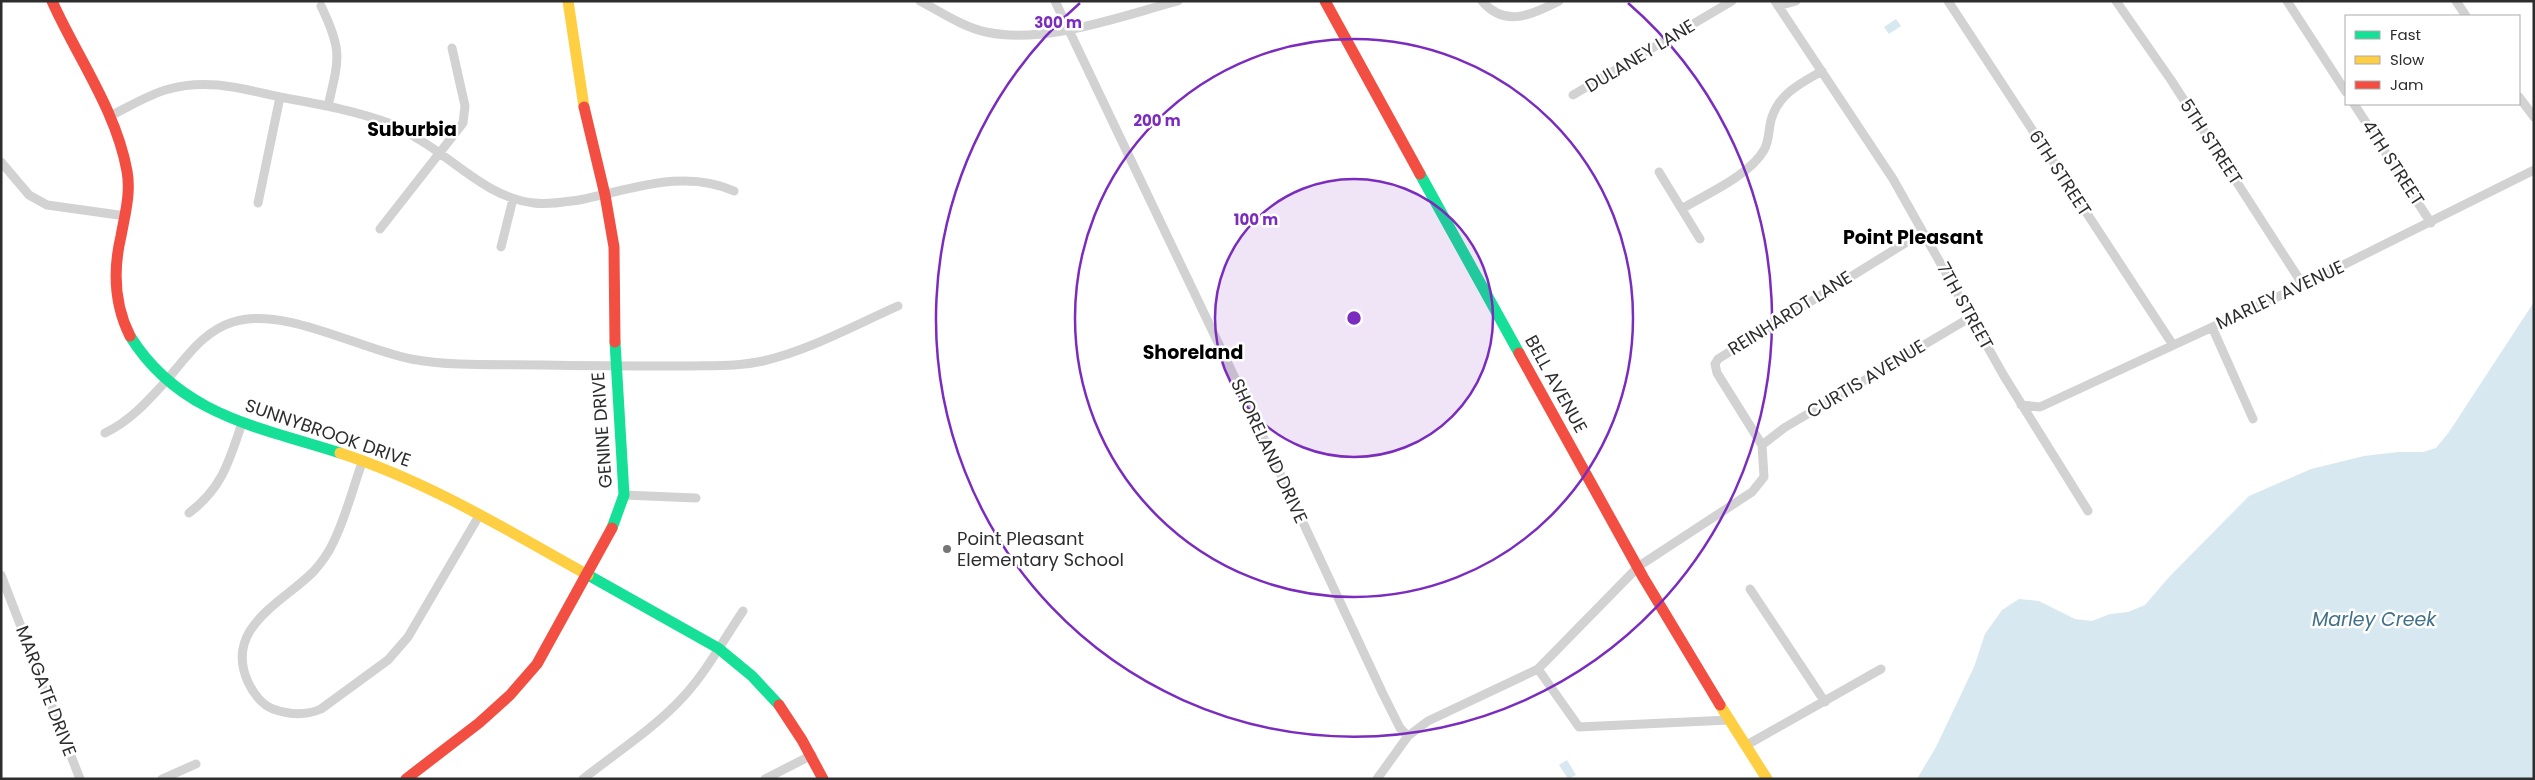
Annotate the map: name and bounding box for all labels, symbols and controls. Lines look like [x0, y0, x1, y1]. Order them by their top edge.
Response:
text: 300 m [1034, 12, 1082, 33]
street label: DULANEY LANE [1580, 13, 1699, 98]
legend [2345, 15, 2520, 105]
text: Fast [2390, 24, 2421, 45]
text: Slow [2390, 49, 2425, 70]
text: Jam [2390, 74, 2424, 95]
street label: 5TH STREET [2174, 94, 2249, 190]
text: 200 m [1133, 110, 1181, 131]
street label: 4TH STREET [2356, 115, 2431, 211]
district label: Suburbia [367, 116, 457, 143]
street label: 6TH STREET [2023, 125, 2098, 221]
text: 100 m [1234, 209, 1278, 230]
district label: Point Pleasant [1843, 224, 1983, 251]
street label: MARLEY AVENUE [2212, 254, 2348, 335]
street label: 7TH STREET [1931, 258, 2000, 354]
street label: REINHARDT LANE [1723, 264, 1857, 361]
centre of rings [1345, 309, 1363, 327]
street label: BELL AVENUE [1519, 330, 1594, 437]
street label: CURTIS AVENUE [1802, 333, 1930, 424]
district label: Shoreland [1143, 339, 1243, 366]
street label: GENINE DRIVE [585, 371, 618, 489]
street label: SHORELAND DRIVE [1225, 374, 1314, 527]
street label: SUNNYBROOK DRIVE [242, 392, 414, 473]
place label: Point Pleasant Elementary School [957, 526, 1124, 572]
marker: Point Pleasant Elementary School [941, 543, 953, 555]
water label: Marley Creek [2312, 606, 2437, 633]
street label: MARGATE DRIVE [10, 622, 83, 760]

